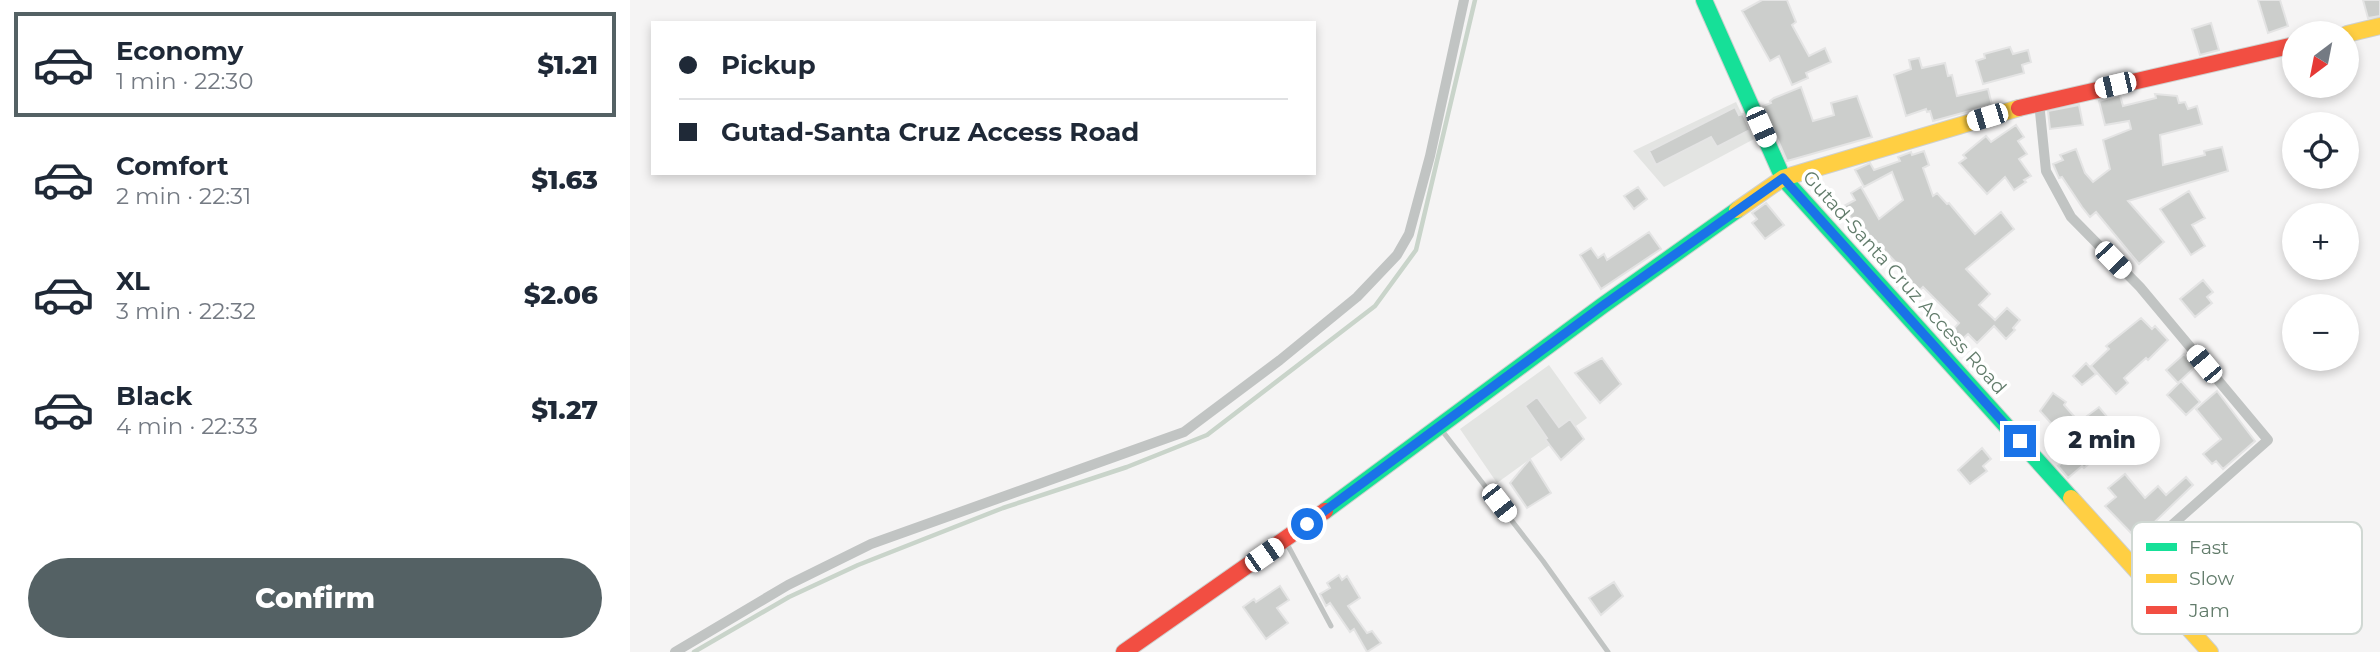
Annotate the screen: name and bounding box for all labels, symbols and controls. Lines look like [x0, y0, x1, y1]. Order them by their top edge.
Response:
north arrow [2282, 21, 2359, 98]
map controls [2282, 21, 2359, 371]
icon: car [32, 33, 95, 96]
text: Economy [116, 35, 243, 67]
text: $1.21 [537, 49, 598, 81]
text: Pickup [721, 49, 816, 81]
text: 1 min · 22:30 [116, 67, 254, 95]
car [2093, 70, 2138, 100]
car [1964, 101, 2011, 133]
car [1743, 104, 1780, 150]
button: locate [2282, 112, 2359, 189]
text: Gutad-Santa Cruz Access Road [721, 116, 1139, 148]
icon: car [32, 148, 95, 211]
text: Comfort [116, 150, 228, 182]
text: $1.63 [531, 164, 598, 196]
street label: Gutad-Santa Cruz Access Road [1798, 166, 2011, 399]
text: 2 min · 22:31 [116, 182, 251, 210]
button: + [2282, 203, 2359, 280]
car [2091, 238, 2136, 282]
icon: car [32, 263, 95, 326]
text: XL [116, 265, 150, 297]
text: $2.06 [524, 279, 598, 311]
button: − [2282, 294, 2359, 371]
text: 3 min · 22:32 [116, 297, 256, 325]
car [2183, 341, 2226, 387]
icon: car [32, 378, 95, 441]
text: Black [116, 380, 192, 412]
text: $1.27 [531, 394, 598, 426]
text: 4 min · 22:33 [116, 412, 258, 440]
callout: 2 min [2044, 416, 2160, 466]
route end [2004, 425, 2036, 457]
text: 2 min [2068, 426, 2136, 454]
car [1478, 480, 1521, 526]
route start [1291, 508, 1323, 540]
legend [2132, 522, 2362, 634]
car [1241, 534, 1288, 576]
text: Fast [2189, 536, 2229, 559]
button: Confirm [28, 558, 602, 638]
text: Slow [2189, 567, 2234, 590]
text: Jam [2188, 599, 2230, 622]

